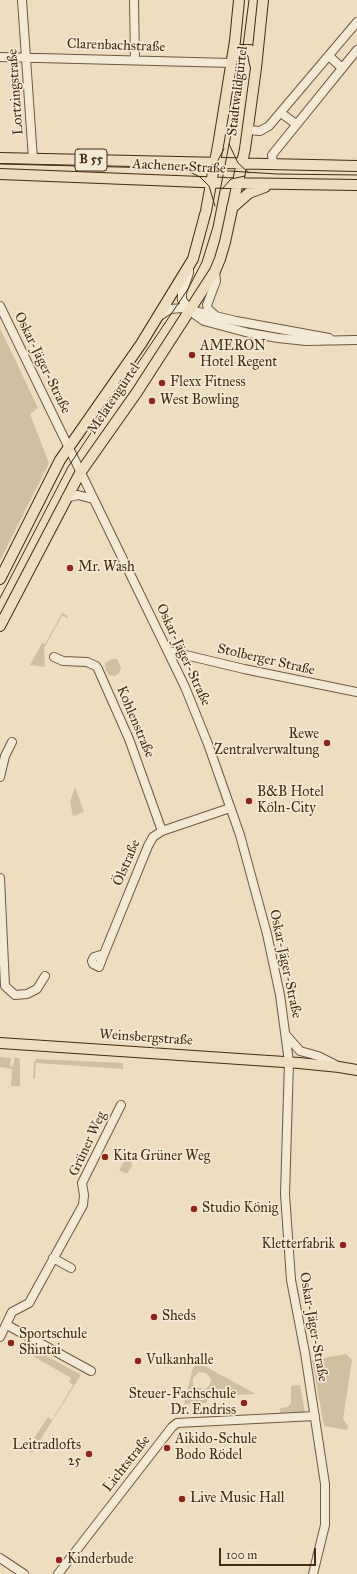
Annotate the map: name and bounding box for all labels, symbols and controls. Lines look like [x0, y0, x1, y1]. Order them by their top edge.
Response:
street label: Clarenbachstraße [67, 36, 165, 56]
street label: Stadtwaldgürtel [224, 45, 252, 137]
street label: Lortzingstraße [5, 48, 27, 136]
road number: B 55 [75, 149, 107, 171]
street label: Aachener Straße [132, 156, 226, 178]
street label: Oskar-Jäger-Straße [10, 309, 74, 417]
place label: AMERON Hotel Regent [200, 339, 277, 372]
marker: AMERON Hotel Regent [187, 350, 197, 360]
street label: Melatengürtel [84, 360, 144, 438]
place label: Flexx Fitness [170, 375, 246, 391]
marker: Flexx Fitness [157, 378, 167, 388]
place label: West Bowling [160, 393, 239, 409]
marker: West Bowling [147, 396, 157, 406]
place label: Mr. Wash [78, 560, 135, 576]
marker: Mr. Wash [65, 563, 75, 573]
street label: Oskar-Jäger-Straße [152, 601, 214, 709]
street label: Stolberger Straße [216, 641, 316, 679]
street label: Kohlenstraße [112, 684, 158, 760]
place label: Rewe Zentralverwaltung [214, 727, 319, 760]
marker: Rewe Zentralverwaltung [322, 738, 332, 748]
place label: B&B Hotel Köln-City [257, 785, 324, 818]
marker: B&B Hotel Köln-City [244, 796, 254, 806]
street label: Ölstraße [110, 837, 144, 889]
street label: Oskar-Jäger-Straße [265, 908, 305, 1020]
street label: Weinsbergstraße [99, 1026, 193, 1050]
street label: Grüner Weg [66, 1109, 110, 1179]
place label: Kita Grüner Weg [113, 1149, 210, 1165]
marker: Kita Grüner Weg [100, 1152, 110, 1162]
place label: Studio König [202, 1201, 278, 1217]
marker: Studio König [189, 1204, 199, 1214]
place label: Kletterfabrik [262, 1237, 335, 1253]
marker: Kletterfabrik [338, 1240, 348, 1250]
street label: Oskar-Jäger-Straße [295, 1271, 331, 1383]
place label: Sheds [162, 1309, 196, 1325]
marker: Sheds [149, 1312, 159, 1322]
place label: Sportschule Shintai [19, 1327, 87, 1360]
marker: Sportschule Shintai [6, 1338, 16, 1348]
place label: Vulkanhalle [146, 1353, 214, 1369]
marker: Vulkanhalle [133, 1356, 143, 1366]
place label: Steuer-Fachschule Dr. Endriss [129, 1387, 236, 1420]
marker: Steuer-Fachschule Dr. Endriss [239, 1398, 249, 1408]
street label: Lichtstraße [100, 1432, 154, 1496]
place label: Aikido-Schule Bodo Rödel [175, 1432, 257, 1464]
place label: Leitradlofts 25 [12, 1438, 81, 1470]
marker: Aikido-Schule Bodo Rödel [162, 1443, 172, 1453]
marker: Leitradlofts 25 [84, 1449, 94, 1459]
place label: Live Music Hall [190, 1491, 285, 1507]
marker: Live Music Hall [177, 1494, 187, 1504]
scale bar [221, 1540, 318, 1566]
text: 100 m [226, 1548, 257, 1562]
place label: Kinderbude [67, 1552, 134, 1568]
marker: Kinderbude [54, 1555, 64, 1565]

